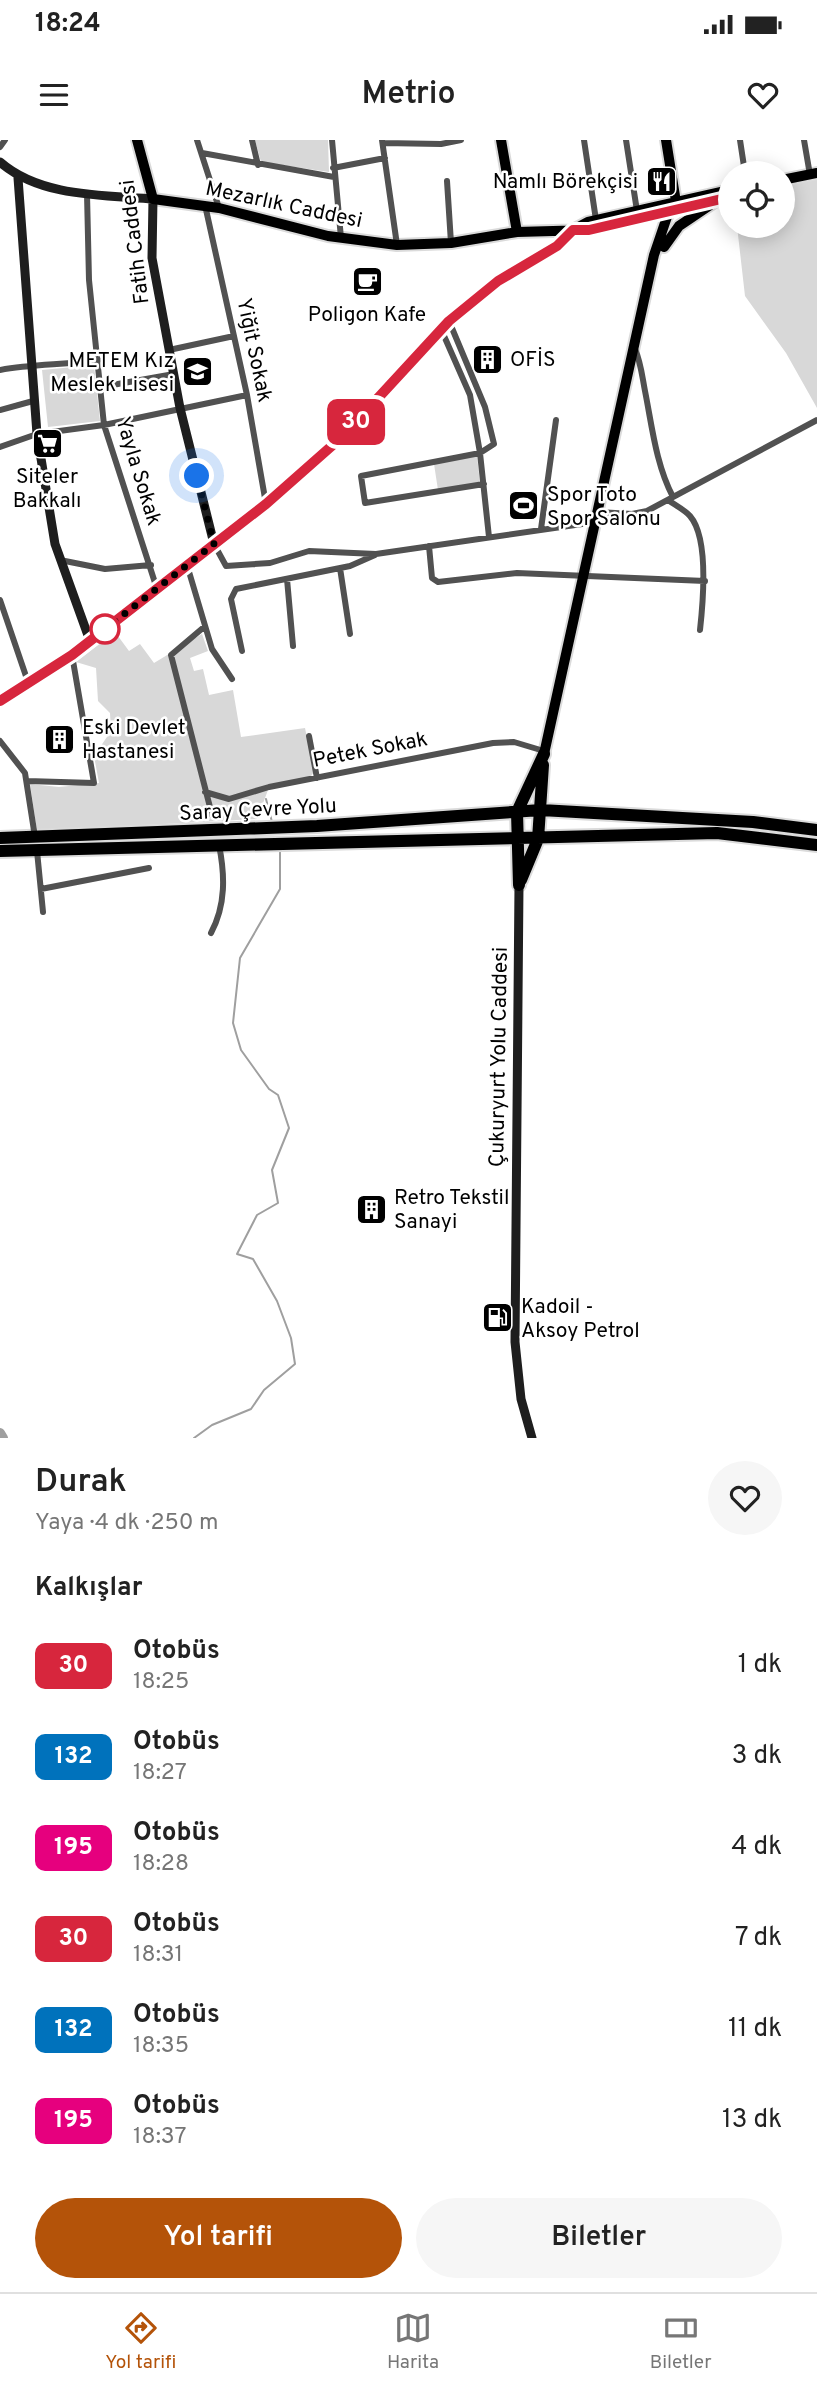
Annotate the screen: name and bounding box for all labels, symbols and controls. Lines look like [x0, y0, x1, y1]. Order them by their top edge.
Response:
text: 18:24 [35, 8, 101, 41]
text: Metrio [361, 75, 456, 115]
icon: menu [35, 76, 73, 114]
icon: heart [744, 76, 782, 114]
map controls [718, 161, 795, 238]
button: locate [718, 161, 795, 238]
restaurant icon: Namlı Börekçisi [644, 164, 678, 198]
place label: Namlı Börekçisi [493, 169, 638, 196]
street label: Mezarlık Caddesi [203, 176, 365, 235]
street label: Fatih Caddesi [114, 178, 157, 306]
cafe icon: Poligon Kafe [350, 265, 384, 299]
street label: Yiğit Sokak [229, 296, 278, 405]
place label: Poligon Kafe [308, 302, 426, 329]
building icon: OFİS [470, 342, 504, 376]
place label: OFİS [510, 347, 556, 374]
place label: METEM Kız Meslek Lisesi [50, 348, 174, 399]
school or university icon: METEM Kız Meslek Lisesi [180, 355, 214, 389]
line badge: 30 [324, 399, 388, 445]
text: 30 [341, 407, 371, 437]
street label: Yayla Sokak [108, 414, 167, 529]
supermarket icon: Siteler Bakkalı [30, 427, 64, 461]
your location [179, 458, 214, 493]
place label: Siteler Bakkalı [13, 464, 81, 515]
place label: Spor Toto Spor Salonu [547, 482, 661, 533]
sports icon: Spor Toto Spor Salonu [507, 489, 541, 523]
unlabelled marker [90, 614, 120, 644]
place label: Eski Devlet Hastanesi [82, 715, 186, 766]
building icon: Eski Devlet Hastanesi [42, 722, 76, 756]
street label: Petek Sokak [311, 726, 430, 775]
street label: Saray Çevre Yolu [179, 793, 338, 828]
street label: Çukuryurt Yolu Caddesi [484, 947, 515, 1167]
place label: Retro Tekstil Sanayi [394, 1185, 509, 1236]
building icon: Retro Tekstil Sanayi [354, 1192, 388, 1226]
place label: Kadoil - Aksoy Petrol [521, 1294, 640, 1345]
fuel station icon: Kadoil - Aksoy Petrol [481, 1301, 515, 1335]
button: heart [708, 1461, 782, 1535]
text: Durak [35, 1462, 127, 1504]
text: Yaya · 4 dk · 250 m [35, 1509, 218, 1538]
text: Kalkışlar [35, 1572, 143, 1605]
text: Otobüs [133, 1635, 220, 1668]
text: 1 dk [738, 1649, 782, 1682]
text: 30 [59, 1651, 88, 1681]
text: 18:25 [133, 1668, 189, 1697]
text: Otobüs [133, 1726, 220, 1759]
text: 3 dk [732, 1740, 782, 1773]
text: 132 [54, 1742, 93, 1772]
text: 18:27 [133, 1759, 187, 1788]
text: Otobüs [133, 1817, 220, 1850]
text: 4 dk [731, 1831, 782, 1864]
text: 195 [54, 1833, 93, 1863]
text: 18:28 [133, 1850, 189, 1879]
text: Otobüs [133, 1908, 220, 1941]
text: 7 dk [735, 1922, 782, 1955]
text: 30 [59, 1924, 88, 1954]
text: 18:31 [133, 1941, 183, 1970]
text: Otobüs [133, 1999, 220, 2032]
text: 11 dk [728, 2013, 782, 2046]
text: 132 [54, 2015, 93, 2045]
text: 18:35 [133, 2032, 189, 2061]
text: Otobüs [133, 2090, 220, 2123]
text: 13 dk [722, 2104, 782, 2137]
text: 195 [54, 2106, 93, 2136]
text: 18:37 [133, 2123, 186, 2152]
button: Yol tarifi [35, 2198, 402, 2278]
button: Biletler [416, 2198, 782, 2278]
tab: Yol tarifi [105, 2309, 176, 2375]
tab: Harita [387, 2309, 439, 2375]
tab: Biletler [650, 2309, 712, 2375]

